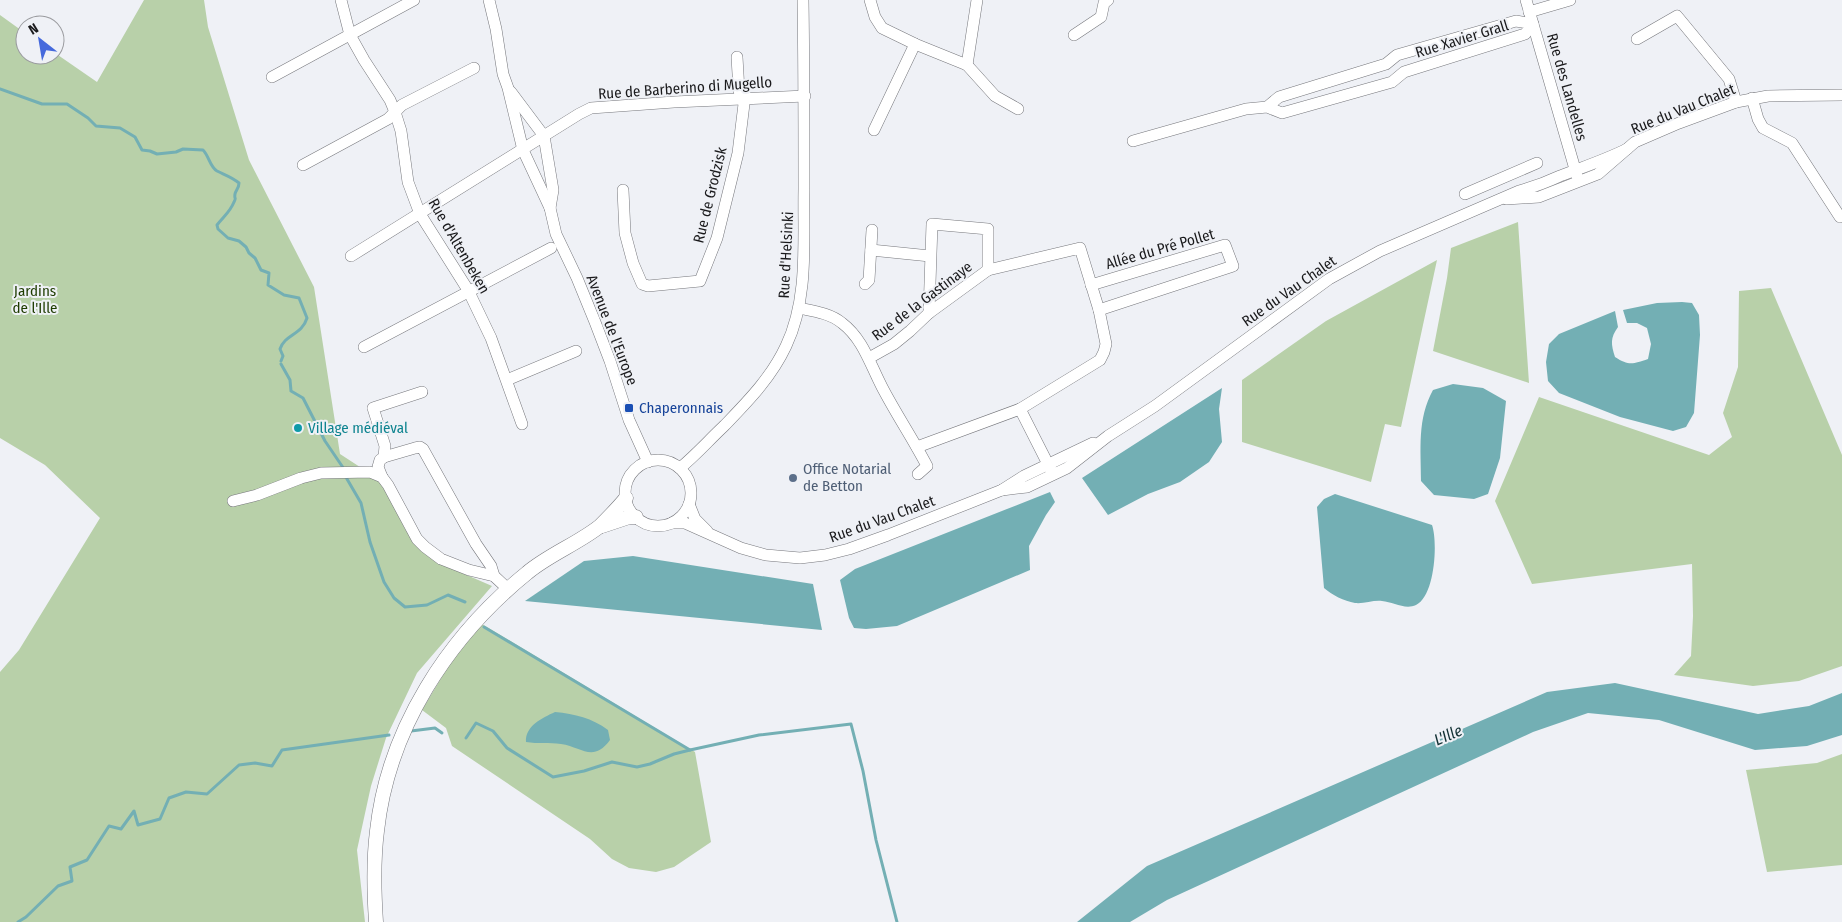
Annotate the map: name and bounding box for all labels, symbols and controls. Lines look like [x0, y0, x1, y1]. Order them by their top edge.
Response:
north arrow [15, 15, 65, 65]
street label: Rue Xavier Grall [1413, 16, 1511, 62]
text: N [26, 20, 42, 39]
street label: Rue des Landelles [1543, 31, 1591, 143]
street label: Rue de Barberino di Mugello [597, 73, 773, 103]
street label: Rue du Vau Chalet [1628, 80, 1738, 138]
street label: Rue de Grodzisk [689, 145, 731, 245]
street label: Rue d'Altenbeken [424, 195, 494, 297]
street label: Rue d'Helsinki [775, 211, 797, 299]
street label: Allée du Pré Pollet [1104, 225, 1217, 273]
street label: Rue du Vau Chalet [1238, 252, 1340, 330]
street label: Rue de la Gastinaye [868, 257, 976, 345]
street label: Avenue de l'Europe [583, 272, 641, 388]
park label: Jardins de l'Ille [13, 282, 57, 317]
place label: Chaperonnais [639, 399, 723, 417]
marker: Chaperonnais [623, 402, 635, 414]
place label: Village médiéval [308, 419, 408, 437]
marker: Village médiéval [292, 422, 304, 434]
place label: Office Notarial de Betton [803, 460, 891, 495]
marker: Office Notarial de Betton [787, 472, 799, 484]
street label: Rue du Vau Chalet [827, 492, 937, 546]
water label: L'Ille [1431, 720, 1465, 749]

